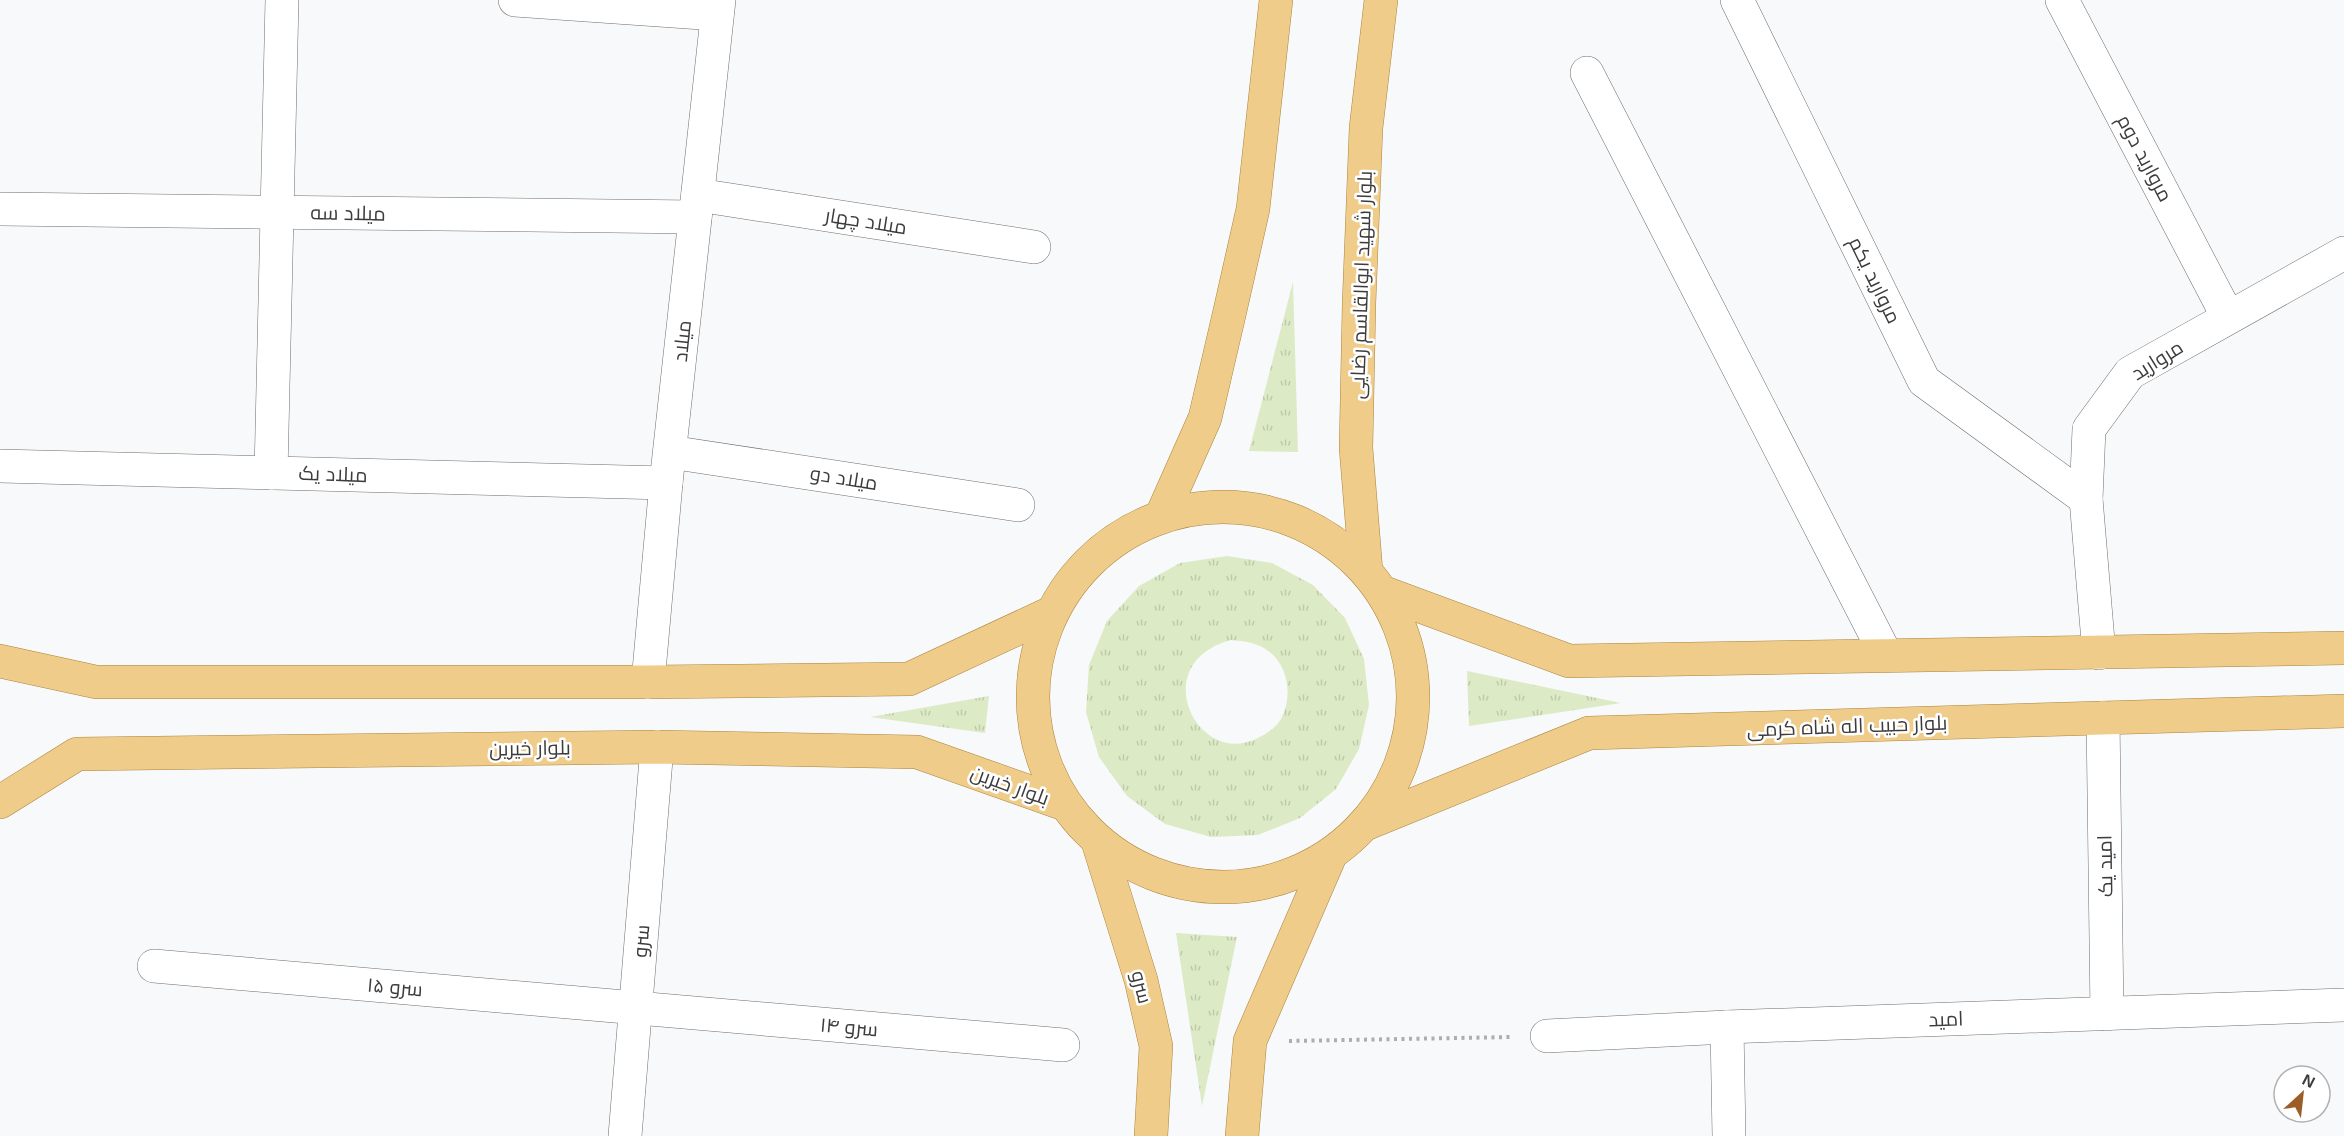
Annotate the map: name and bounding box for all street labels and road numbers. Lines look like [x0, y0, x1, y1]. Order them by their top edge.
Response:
street label: مروارید دوم [2110, 111, 2177, 207]
street label: بلوار شهید ابوالقاسم رضایی [1346, 170, 1379, 400]
street label: میلاد سه [310, 201, 386, 225]
street label: میلاد چهار [822, 204, 909, 240]
street label: مروارید یکم [1842, 233, 1905, 328]
street label: میلاد [669, 319, 695, 363]
street label: مروارید [2127, 336, 2187, 385]
street label: میلاد یک [298, 462, 368, 486]
street label: میلاد دو [809, 462, 879, 495]
street label: بلوار حبیب اله شاه کرمی [1746, 712, 1948, 742]
street label: بلوار خیرین [489, 736, 571, 762]
street label: بلوار خیرین [967, 761, 1052, 811]
street label: امید یک [2093, 835, 2117, 897]
street label: سرو [629, 924, 654, 959]
street label: سرو [1126, 968, 1157, 1006]
street label: سرو ۱۵ [366, 974, 424, 1001]
street label: امید [1928, 1007, 1964, 1031]
street label: سرو ۱۴ [819, 1014, 879, 1041]

